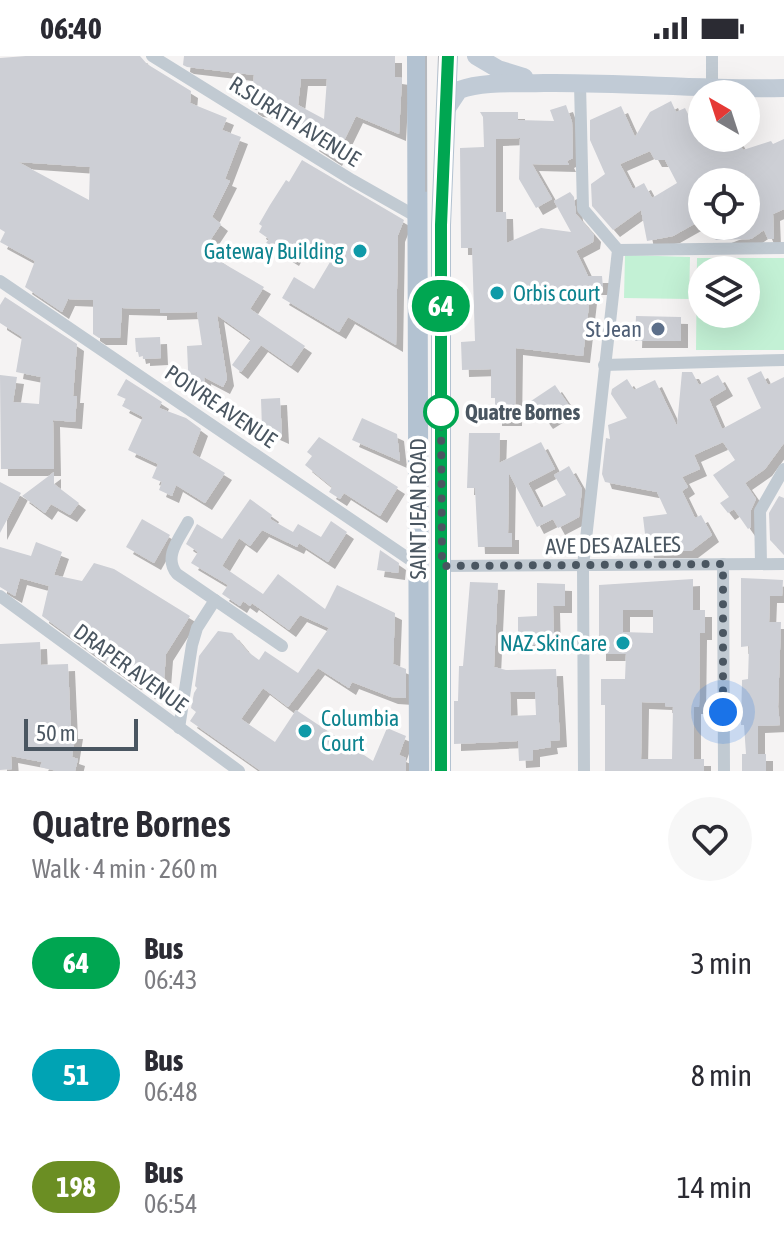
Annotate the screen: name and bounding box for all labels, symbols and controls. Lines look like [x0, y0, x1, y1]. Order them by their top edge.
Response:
text: 06:40 [40, 11, 102, 45]
street label: R.SURATH AVENUE [225, 70, 366, 172]
north arrow [688, 80, 760, 152]
map controls [688, 80, 760, 328]
button: locate [688, 168, 760, 240]
place label: Gateway Building [204, 238, 345, 264]
marker: Gateway Building [351, 242, 369, 260]
button: layers [688, 256, 760, 328]
line badge: 64 [405, 280, 477, 332]
place label: Orbis court [513, 280, 600, 306]
marker: Orbis court [488, 284, 506, 302]
text: 64 [428, 290, 454, 322]
place label: St Jean [585, 316, 642, 342]
marker: St Jean [649, 320, 667, 338]
street label: POIVRE AVENUE [160, 359, 282, 453]
marker: Quatre Bornes [424, 395, 458, 429]
place label: Quatre Bornes [465, 399, 580, 425]
street label: SAINT JEAN ROAD [405, 438, 431, 580]
street label: AVE DES AZALEES [545, 531, 681, 559]
street label: DRAPER AVENUE [69, 618, 193, 718]
place label: NAZ SkinCare [500, 630, 607, 656]
marker: NAZ SkinCare [614, 634, 632, 652]
your location [703, 692, 743, 732]
place label: Columbia Court [321, 705, 399, 756]
scale bar [24, 715, 138, 751]
text: 50 m [36, 720, 76, 746]
marker: Columbia Court [296, 722, 314, 740]
button: heart [668, 797, 752, 881]
text: Quatre Bornes [32, 802, 231, 845]
text: Walk · 4 min · 260 m [32, 854, 218, 884]
text: Bus [144, 931, 183, 965]
text: 3 min [691, 946, 752, 980]
text: 64 [63, 947, 89, 979]
text: 06:43 [144, 965, 198, 995]
text: Bus [144, 1043, 183, 1077]
text: 8 min [691, 1058, 752, 1092]
text: 51 [63, 1059, 89, 1091]
text: 06:48 [144, 1077, 198, 1107]
text: Bus [144, 1155, 183, 1189]
text: 14 min [677, 1170, 752, 1204]
text: 198 [56, 1171, 96, 1203]
text: 06:54 [144, 1189, 198, 1219]

